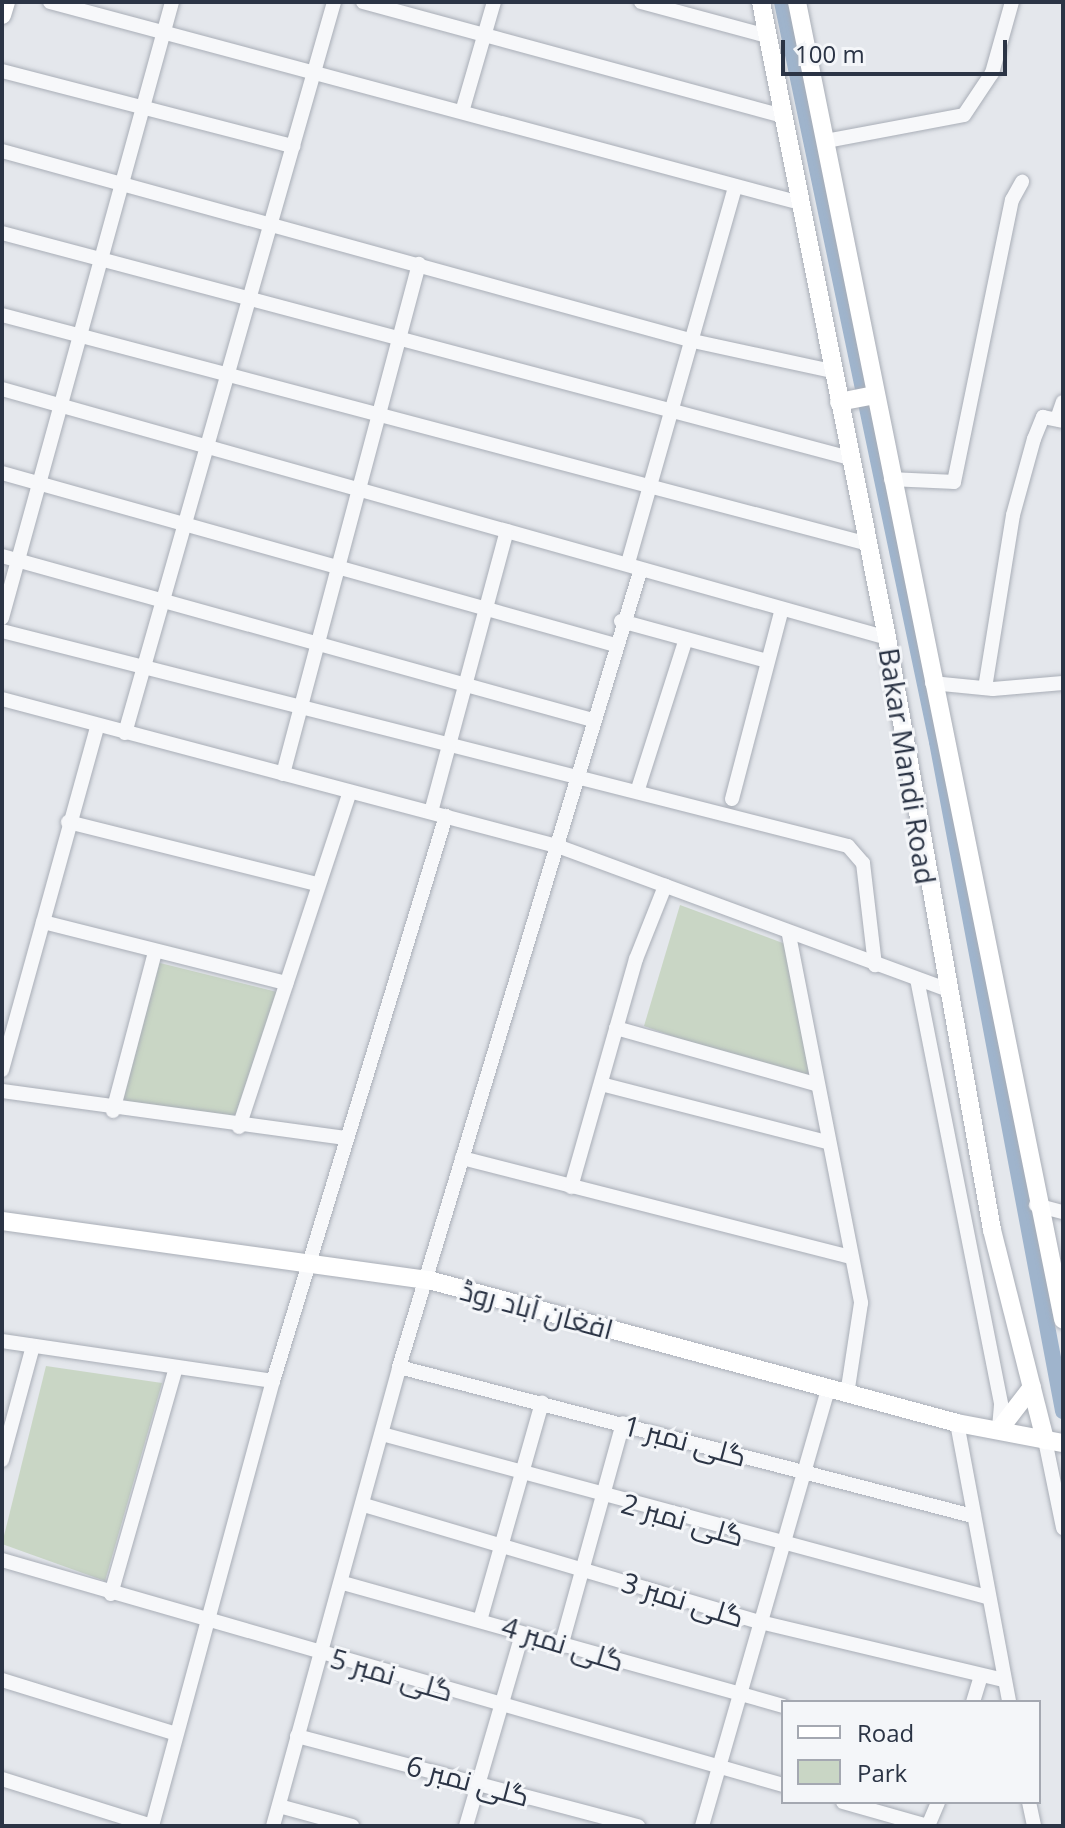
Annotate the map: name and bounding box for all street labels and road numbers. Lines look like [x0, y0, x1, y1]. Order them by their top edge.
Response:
street label: Bakar Mandi Road [873, 645, 943, 887]
street label: افغان آباد روڈ [457, 1272, 617, 1346]
street label: گلی نمبر 1 [620, 1407, 750, 1473]
street label: گلی نمبر 2 [618, 1486, 748, 1552]
street label: گلی نمبر 3 [618, 1565, 748, 1633]
street label: گلی نمبر 4 [498, 1609, 628, 1677]
street label: گلی نمبر 5 [327, 1641, 457, 1707]
street label: گلی نمبر 6 [403, 1747, 533, 1813]

